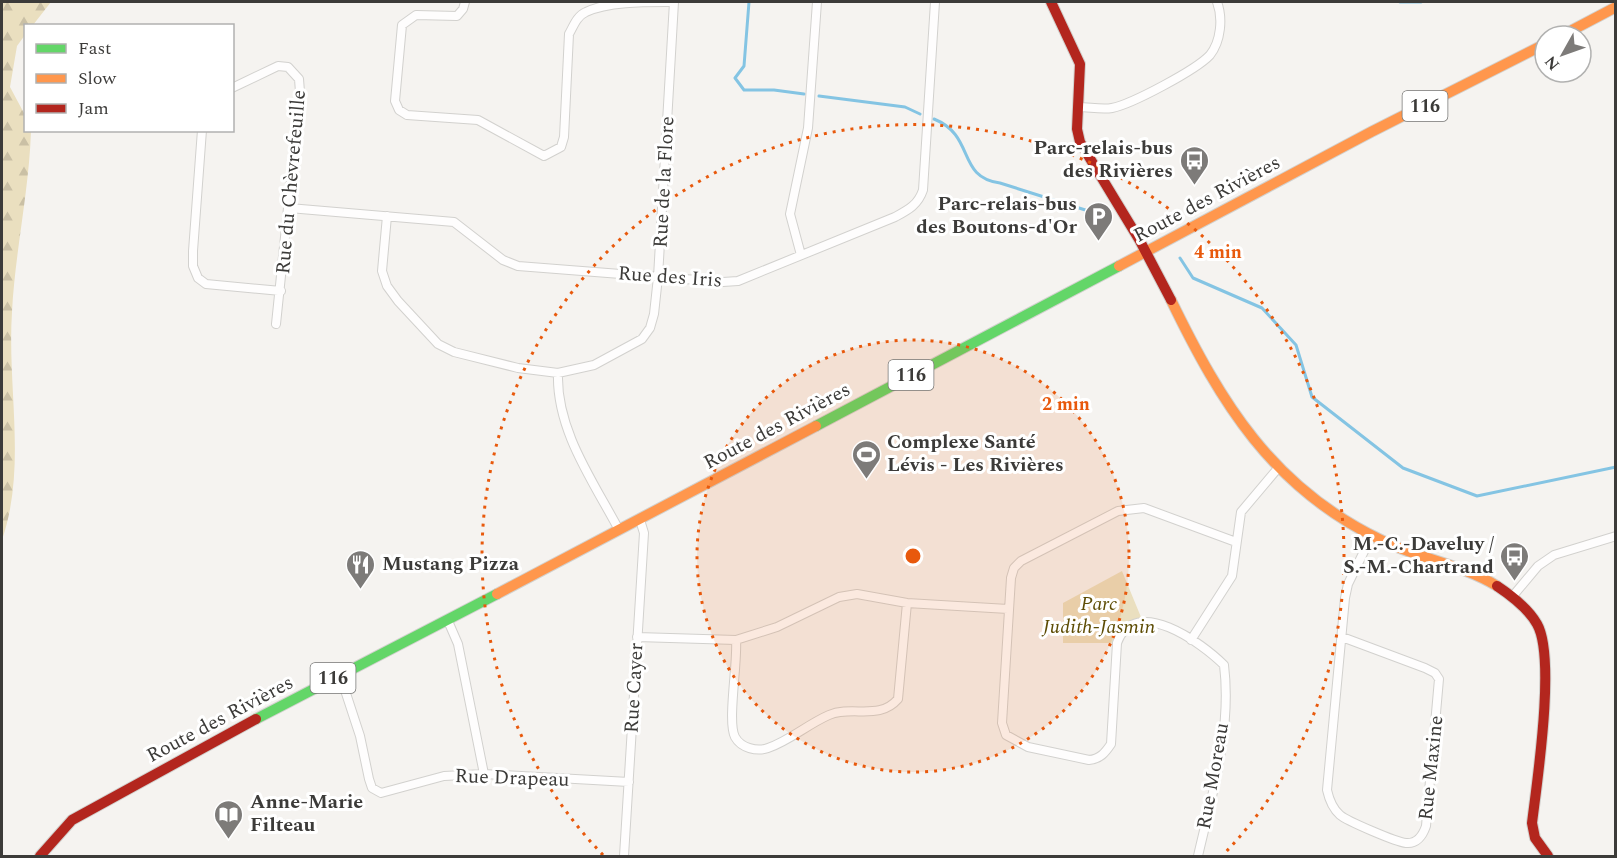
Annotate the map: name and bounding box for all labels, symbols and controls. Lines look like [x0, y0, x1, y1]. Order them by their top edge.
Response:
legend [24, 24, 234, 132]
north arrow [1533, 24, 1593, 84]
text: Fast [78, 35, 111, 62]
text: N [1539, 50, 1566, 76]
text: Slow [78, 65, 117, 92]
street label: Rue du Chèvrefeuille [268, 89, 314, 275]
road number: 116 [1402, 91, 1448, 121]
text: Jam [78, 95, 109, 122]
street label: Rue de la Flore [646, 115, 682, 249]
place label: Parc-relais-bus des Rivières [1034, 133, 1173, 186]
bus stop icon: Parc-relais-bus des Rivières [1178, 144, 1210, 186]
street label: Route des Rivières [1128, 148, 1286, 250]
place label: Parc-relais-bus des Boutons-d'Or [916, 189, 1077, 242]
parking icon: Parc-relais-bus des Boutons-d'Or [1082, 200, 1114, 242]
text: 4 min [1194, 239, 1242, 266]
street label: Rue des Iris [617, 258, 723, 296]
road number: 116 [888, 360, 934, 390]
street label: Route des Rivières [698, 375, 856, 477]
text: 2 min [1042, 391, 1090, 418]
place label: Complexe Santé Lévis - Les Rivières [887, 427, 1064, 480]
sports icon: Complexe Santé Lévis - Les Rivières [850, 438, 882, 480]
place label: M.-C.-Daveluy / S.-M.-Chartrand [1343, 529, 1494, 582]
bus stop icon: M.-C.-Daveluy / S.-M.-Chartrand [1499, 540, 1531, 582]
centre of rings [903, 546, 923, 566]
restaurant icon: Mustang Pizza [345, 548, 377, 590]
place label: Mustang Pizza [382, 549, 520, 579]
park label: Parc Judith-Jasmin [1041, 589, 1156, 642]
street label: Rue Cayer [617, 642, 651, 734]
road number: 116 [310, 663, 356, 693]
street label: Route des Rivières [141, 668, 299, 770]
street label: Rue Maxine [1411, 714, 1451, 822]
street label: Rue Moreau [1189, 720, 1237, 832]
street label: Rue Drapeau [454, 761, 570, 795]
place label: Anne-Marie Filteau [250, 787, 363, 840]
library icon: Anne-Marie Filteau [213, 798, 245, 840]

